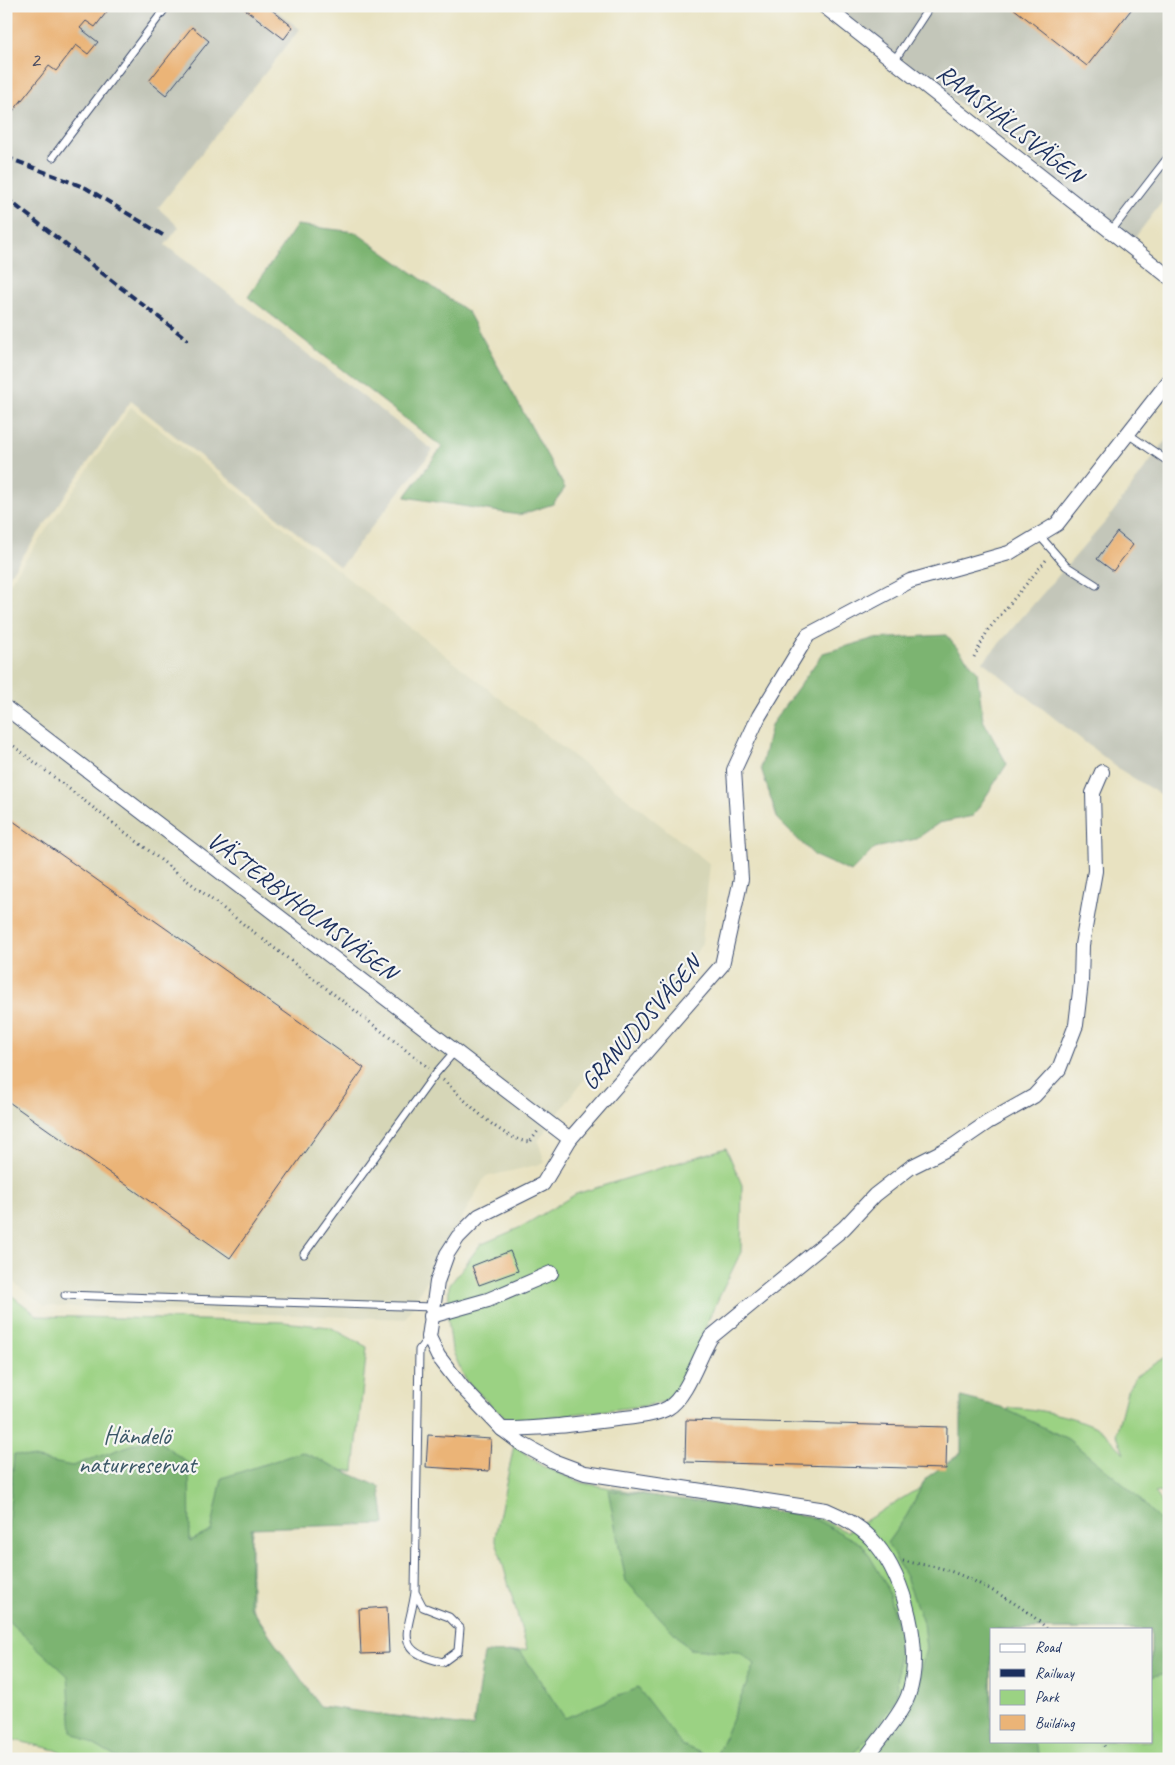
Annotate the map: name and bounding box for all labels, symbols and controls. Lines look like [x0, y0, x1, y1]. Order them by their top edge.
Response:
house number: 2 [30, 46, 42, 74]
street label: RAMSHÄLLSVÄGEN [930, 57, 1093, 194]
street label: VÄSTERBYHOLMSVÄGEN [201, 824, 406, 990]
street label: GRANUDDSVÄGEN [574, 946, 711, 1097]
park label: Händelö naturreservat [78, 1420, 199, 1481]
legend [990, 1628, 1152, 1742]
text: Road [1035, 1638, 1062, 1657]
text: Railway [1035, 1664, 1076, 1683]
text: Park [1035, 1688, 1060, 1707]
text: Building [1035, 1714, 1075, 1733]

